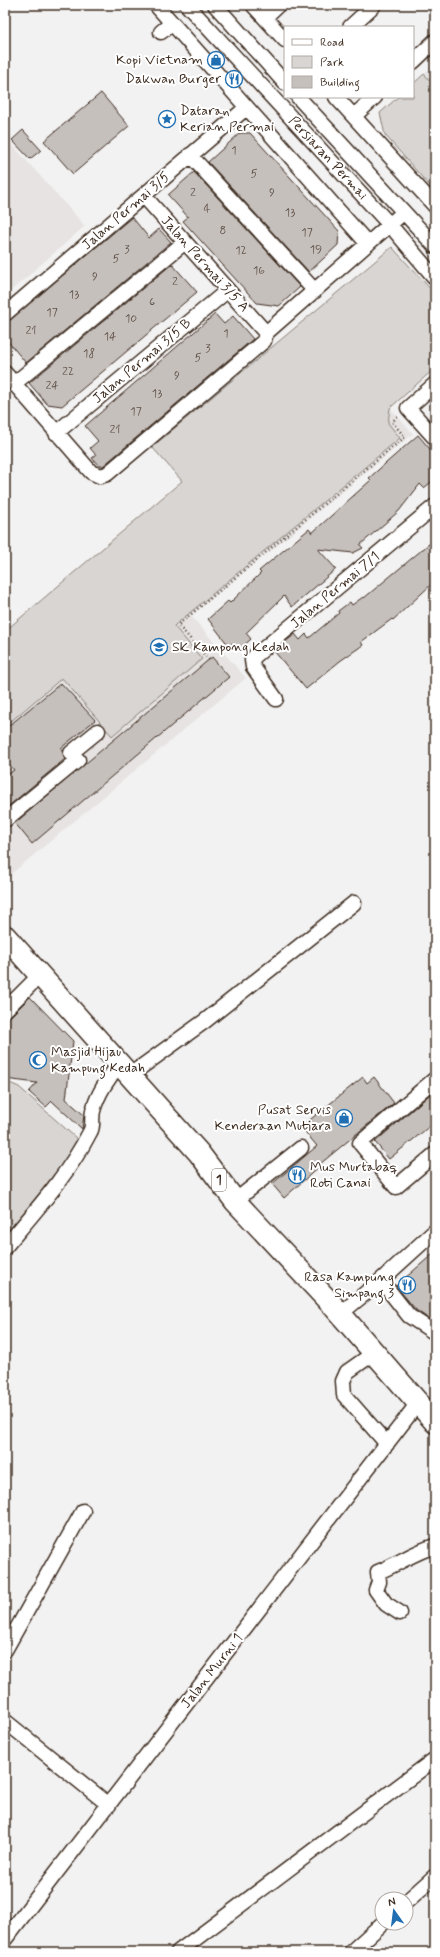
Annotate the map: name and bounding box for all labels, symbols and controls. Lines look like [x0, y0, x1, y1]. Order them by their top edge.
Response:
legend [284, 26, 414, 98]
text: Road [320, 35, 344, 51]
shop icon: Kopi Vietnam [206, 50, 226, 70]
place label: Kopi Vietnam [116, 51, 203, 69]
text: Park [320, 55, 344, 71]
restaurant icon: Dakwan Burger [224, 69, 244, 89]
place label: Dakwan Burger [125, 70, 221, 88]
text: Building [320, 75, 360, 92]
place label: Dataran Kerian Permai [180, 102, 274, 136]
place icon: Dataran Kerian Permai [157, 109, 177, 129]
street label: Persiaran Permai [285, 112, 371, 204]
house number: 1 [231, 143, 237, 159]
house number: 5 [250, 166, 258, 182]
street label: Jalan Permai 3/5 [79, 169, 173, 253]
house number: 2 [190, 185, 196, 201]
house number: 9 [269, 185, 275, 201]
house number: 4 [204, 201, 211, 217]
house number: 13 [285, 205, 295, 221]
street label: Jalan Permai 3/5 A [157, 212, 253, 316]
house number: 8 [220, 223, 226, 239]
house number: 17 [301, 225, 313, 241]
house number: 19 [310, 242, 322, 258]
house number: 3 [124, 243, 130, 257]
house number: 12 [235, 243, 247, 259]
house number: 5 [112, 251, 120, 267]
house number: 16 [253, 263, 265, 279]
house number: 9 [92, 269, 98, 285]
house number: 2 [172, 274, 178, 290]
house number: 13 [69, 287, 79, 303]
house number: 6 [149, 294, 155, 310]
house number: 17 [46, 305, 58, 321]
house number: 10 [125, 311, 137, 327]
street label: Jalan Permai 3/5 B [89, 314, 195, 408]
house number: 21 [25, 323, 37, 339]
house number: 1 [223, 326, 229, 342]
house number: 14 [104, 329, 116, 345]
house number: 3 [205, 341, 211, 357]
house number: 18 [83, 346, 95, 362]
house number: 5 [194, 350, 202, 366]
house number: 22 [62, 364, 74, 380]
house number: 9 [174, 368, 180, 384]
house number: 24 [45, 378, 59, 394]
house number: 13 [152, 386, 162, 402]
house number: 17 [130, 404, 142, 420]
house number: 21 [109, 422, 121, 438]
street label: Jalan Permai 7/1 [287, 548, 383, 632]
school or university icon: SK Kampong Kedah [149, 637, 169, 657]
place label: SK Kampong Kedah [172, 638, 290, 656]
place label: Masjid Hijau Kampung Kedah [51, 1043, 145, 1079]
mosque icon: Masjid Hijau Kampung Kedah [28, 1050, 48, 1070]
place label: Pusat Servis Kenderaan Mutiara [215, 1101, 331, 1135]
shop icon: Pusat Servis Kenderaan Mutiara [334, 1108, 354, 1128]
place label: Mus Murtabaq Roti Canai [310, 1158, 398, 1192]
restaurant icon: Mus Murtabaq Roti Canai [287, 1165, 307, 1185]
road number: 1 [212, 1169, 226, 1191]
place label: Rasa Kampung Simpang 3 [304, 1268, 394, 1304]
restaurant icon: Rasa Kampung Simpang 3 [397, 1275, 417, 1295]
street label: Jalan Murni 1 [177, 1630, 247, 1712]
north arrow [374, 1891, 414, 1931]
text: N [387, 1895, 397, 1910]

